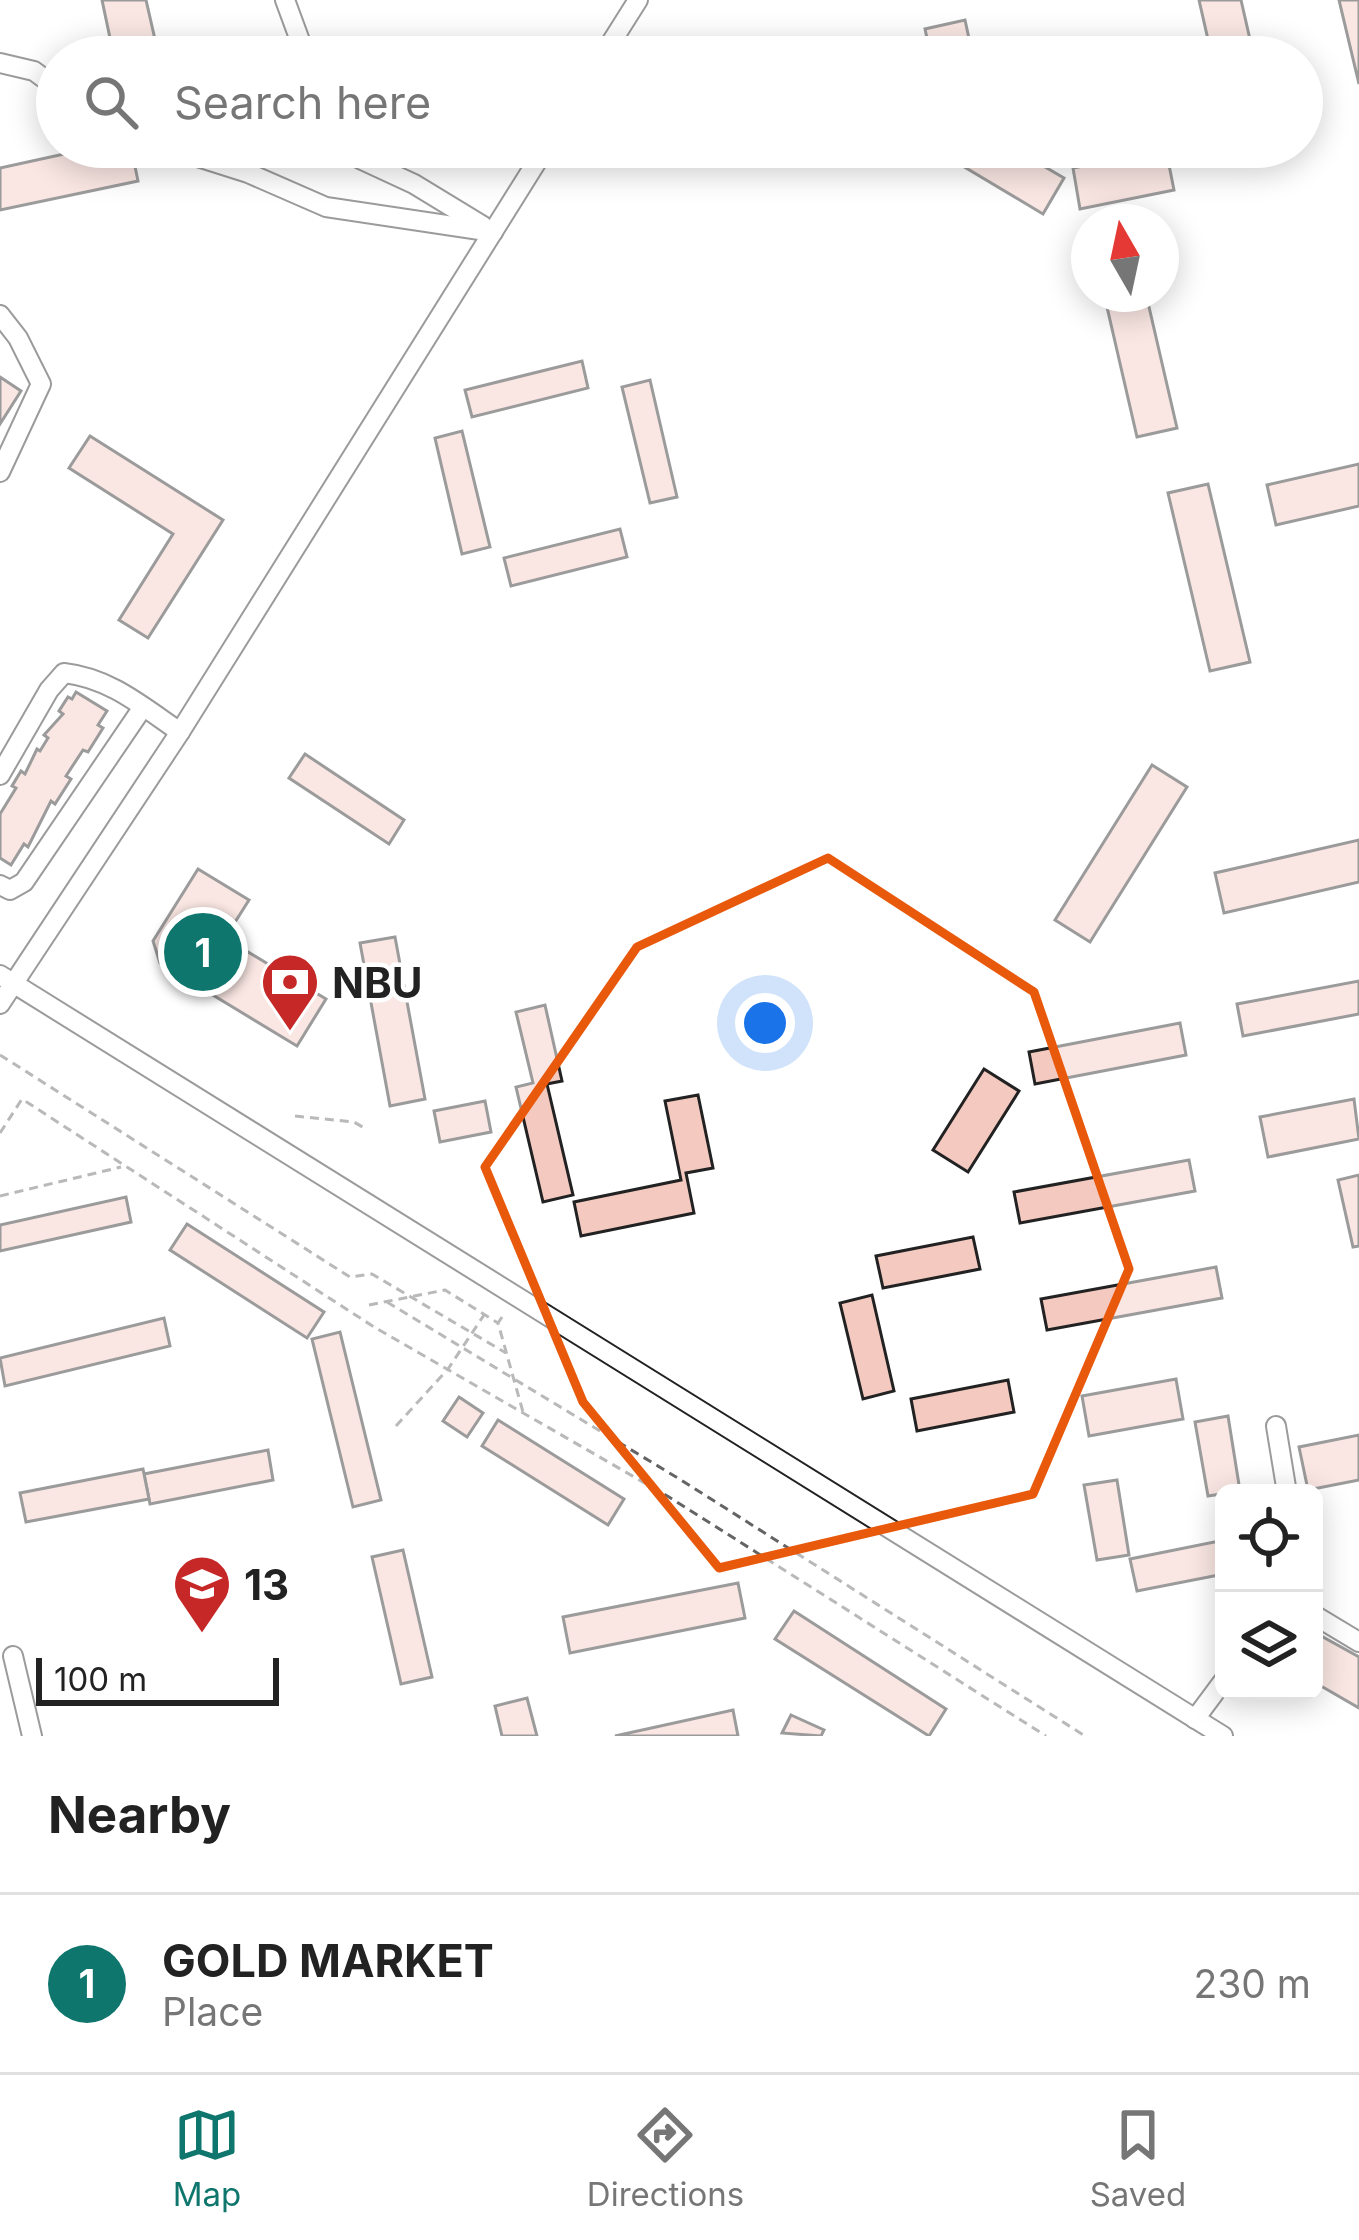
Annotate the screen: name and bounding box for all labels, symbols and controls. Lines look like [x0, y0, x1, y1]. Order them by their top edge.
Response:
search box [36, 36, 1323, 168]
icon: search [78, 69, 144, 135]
text: Search here [174, 75, 431, 130]
north arrow [1071, 204, 1179, 312]
pin: 1 [164, 907, 242, 997]
bank icon: NBU [259, 951, 321, 1033]
place label: NBU [332, 957, 423, 1008]
your location [735, 993, 795, 1053]
map controls [1215, 1484, 1323, 1700]
button: locate [1215, 1484, 1323, 1592]
school or university icon: 13 [171, 1553, 233, 1635]
place label: 13 [244, 1559, 289, 1610]
button: layers [1215, 1592, 1323, 1700]
scale bar [36, 1652, 279, 1705]
text: 100 m [54, 1659, 147, 1699]
text: Nearby [48, 1784, 231, 1845]
text: GOLD MARKET [162, 1933, 494, 1988]
text: 1 [79, 1960, 95, 2007]
text: 230 m [1193, 1960, 1311, 2007]
text: Place [162, 1988, 263, 2035]
tab: Map [173, 2102, 241, 2214]
tab: Directions [587, 2102, 744, 2214]
tab: Saved [1090, 2102, 1186, 2214]

